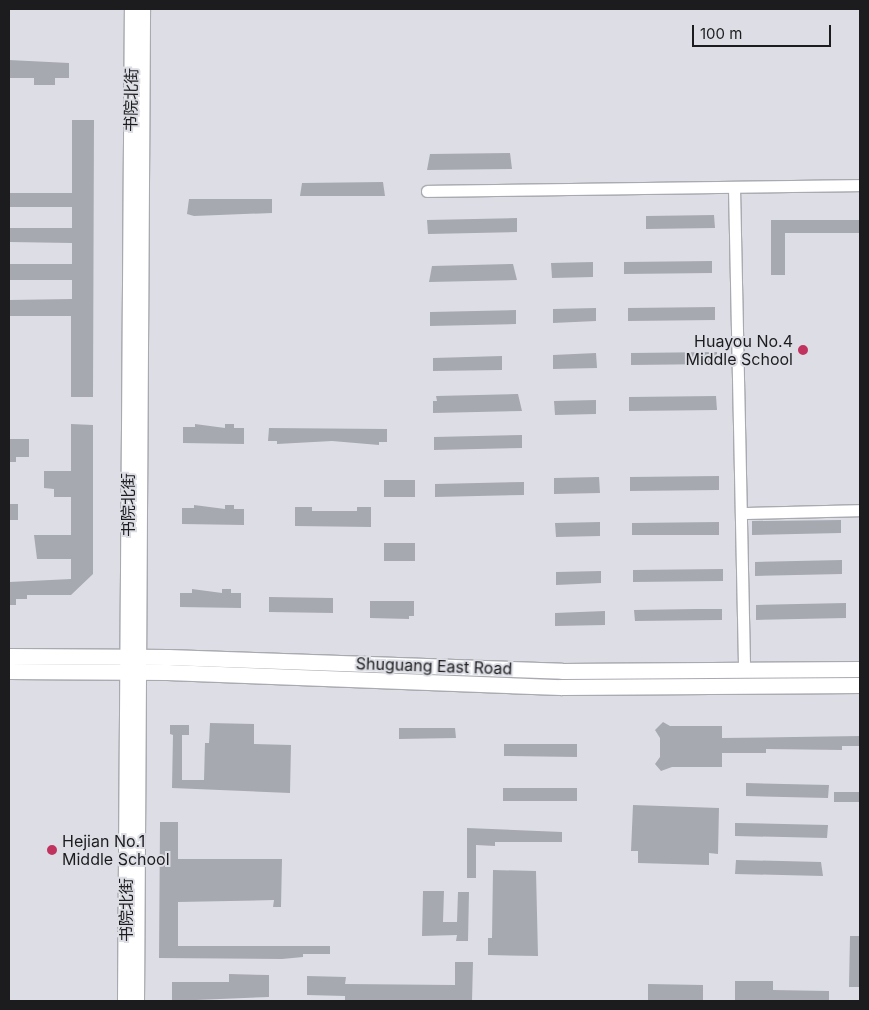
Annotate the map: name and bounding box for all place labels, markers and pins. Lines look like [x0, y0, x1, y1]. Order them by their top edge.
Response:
place label: Huayou No.4 Middle School [685, 331, 793, 369]
marker: Huayou No.4 Middle School [797, 344, 809, 356]
place label: Hejian No.1 Middle School [62, 831, 170, 869]
marker: Hejian No.1 Middle School [46, 844, 58, 856]

